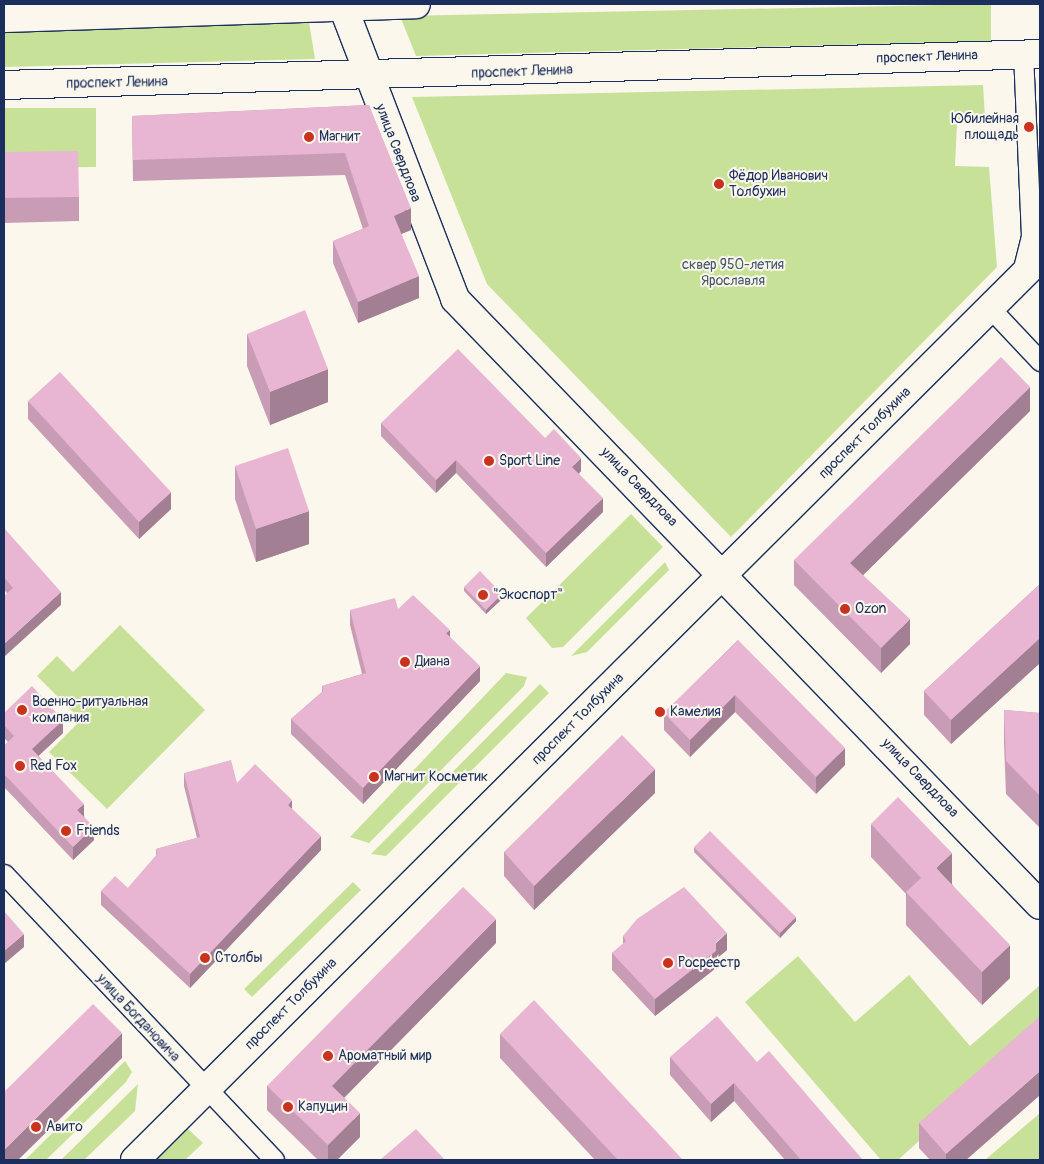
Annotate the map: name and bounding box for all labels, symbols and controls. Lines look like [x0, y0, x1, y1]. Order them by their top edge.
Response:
street label: проспект Ленина [876, 47, 978, 67]
street label: проспект Ленина [471, 62, 573, 82]
street label: проспект Ленина [66, 74, 168, 92]
street label: улица Свердлова [372, 102, 424, 204]
place label: Юбилейная площадь [952, 111, 1019, 144]
marker: Юбилейная площадь [1023, 121, 1035, 133]
place label: Магнит [319, 129, 361, 145]
marker: Магнит [303, 131, 315, 143]
place label: Фёдор Иванович Толбухин [729, 168, 828, 200]
marker: Фёдор Иванович Толбухин [713, 178, 725, 190]
park label: сквер 950-летия Ярославля [682, 257, 784, 290]
street label: проспект Толбухина [816, 384, 914, 482]
street label: улица Свердлова [597, 444, 681, 530]
place label: Sport Line [499, 453, 560, 469]
marker: Sport Line [483, 455, 495, 467]
place label: "Экоспорт" [493, 587, 563, 603]
marker: "Экоспорт" [477, 589, 489, 601]
place label: Ozon [855, 601, 886, 617]
marker: Ozon [839, 603, 851, 615]
place label: Диана [415, 654, 450, 670]
marker: Диана [399, 656, 411, 668]
street label: проспект Толбухина [529, 670, 627, 768]
place label: Военно-ритуальная компания [32, 694, 148, 726]
marker: Военно-ритуальная компания [16, 704, 28, 716]
place label: Камелия [670, 704, 721, 720]
marker: Камелия [654, 706, 666, 718]
street label: улица Свердлова [878, 735, 962, 821]
place label: Red Fox [30, 758, 77, 774]
marker: Red Fox [14, 760, 26, 772]
place label: Магнит Косметик [384, 769, 488, 785]
marker: Магнит Косметик [368, 771, 380, 783]
place label: Friends [76, 823, 120, 839]
marker: Friends [60, 825, 72, 837]
place label: Столбы [215, 950, 263, 966]
marker: Столбы [199, 952, 211, 964]
street label: проспект Толбухина [242, 955, 340, 1053]
place label: Росреестр [678, 955, 740, 971]
marker: Росреестр [662, 957, 674, 969]
street label: улица Богдановича [93, 971, 183, 1065]
place label: Ароматный мир [338, 1048, 432, 1064]
marker: Ароматный мир [322, 1050, 334, 1062]
place label: Капуцин [298, 1099, 348, 1115]
marker: Капуцин [282, 1101, 294, 1113]
place label: Авито [46, 1119, 83, 1135]
marker: Авито [30, 1121, 42, 1133]

